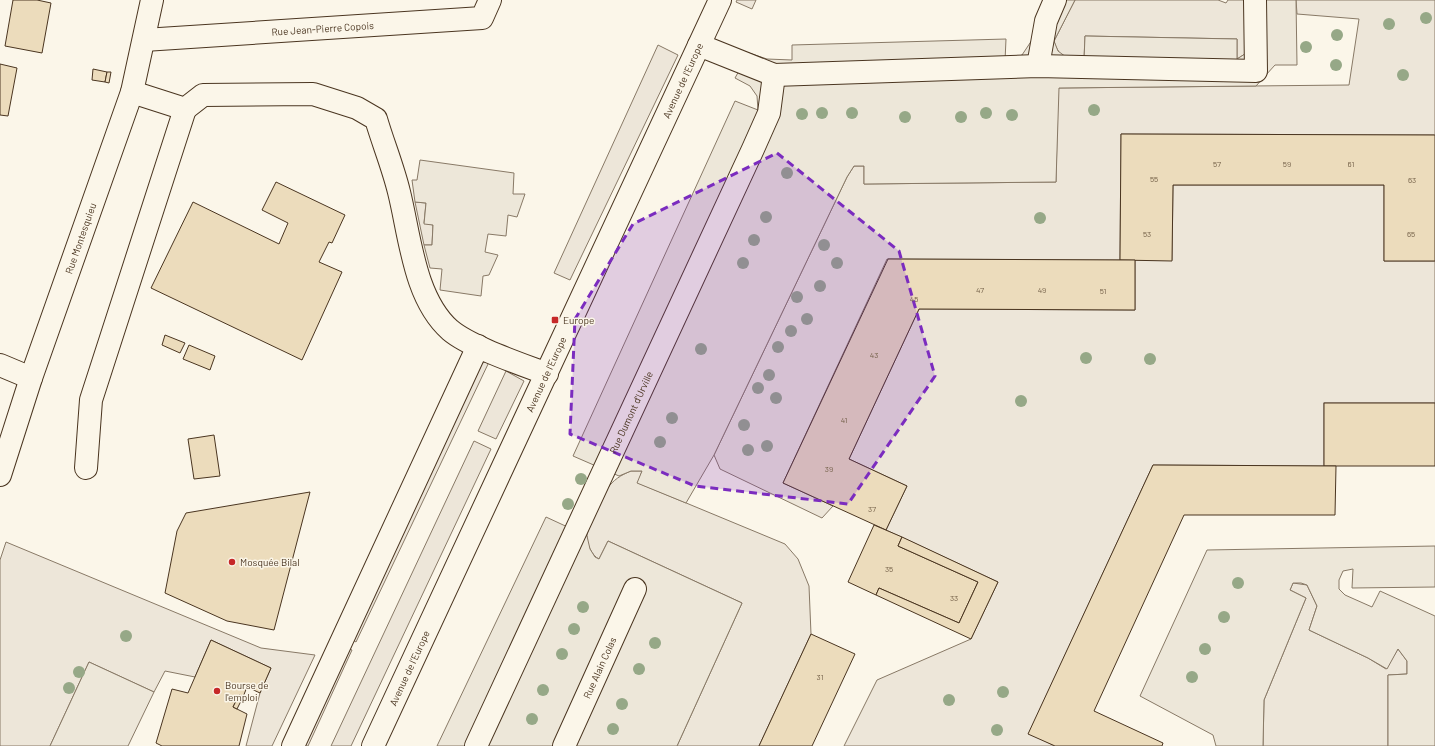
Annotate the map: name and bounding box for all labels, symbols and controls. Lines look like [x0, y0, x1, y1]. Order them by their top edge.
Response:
street label: Rue Jean-Pierre Copois [271, 19, 374, 38]
street label: Avenue de l'Europe [660, 41, 705, 120]
house number: 57 [1213, 159, 1221, 169]
house number: 59 [1283, 159, 1291, 169]
house number: 61 [1348, 159, 1355, 169]
house number: 55 [1150, 174, 1158, 184]
house number: 63 [1408, 175, 1416, 185]
street label: Rue Montesquieu [62, 201, 98, 275]
house number: 53 [1143, 229, 1151, 239]
house number: 65 [1407, 229, 1415, 239]
house number: 47 [976, 285, 984, 295]
house number: 49 [1038, 285, 1046, 295]
house number: 51 [1100, 286, 1107, 296]
house number: 45 [910, 294, 918, 304]
place label: Europe [563, 314, 594, 326]
marker: Europe [550, 315, 560, 325]
street label: Avenue de l'Europe [523, 335, 569, 414]
house number: 43 [870, 350, 878, 360]
street label: Rue Dumont d'Urville [607, 369, 655, 455]
house number: 41 [841, 415, 847, 425]
house number: 39 [825, 464, 833, 474]
house number: 37 [868, 504, 876, 514]
place label: Mosquée Bilal [240, 556, 299, 568]
marker: Mosquée Bilal [227, 557, 237, 567]
house number: 35 [885, 564, 893, 574]
house number: 33 [950, 593, 958, 603]
street label: Avenue de l'Europe [387, 629, 432, 708]
street label: Rue Alain Colas [580, 635, 619, 700]
house number: 31 [817, 672, 824, 682]
place label: Bourse de l'emploi [225, 679, 269, 703]
marker: Bourse de l'emploi [212, 686, 222, 696]

